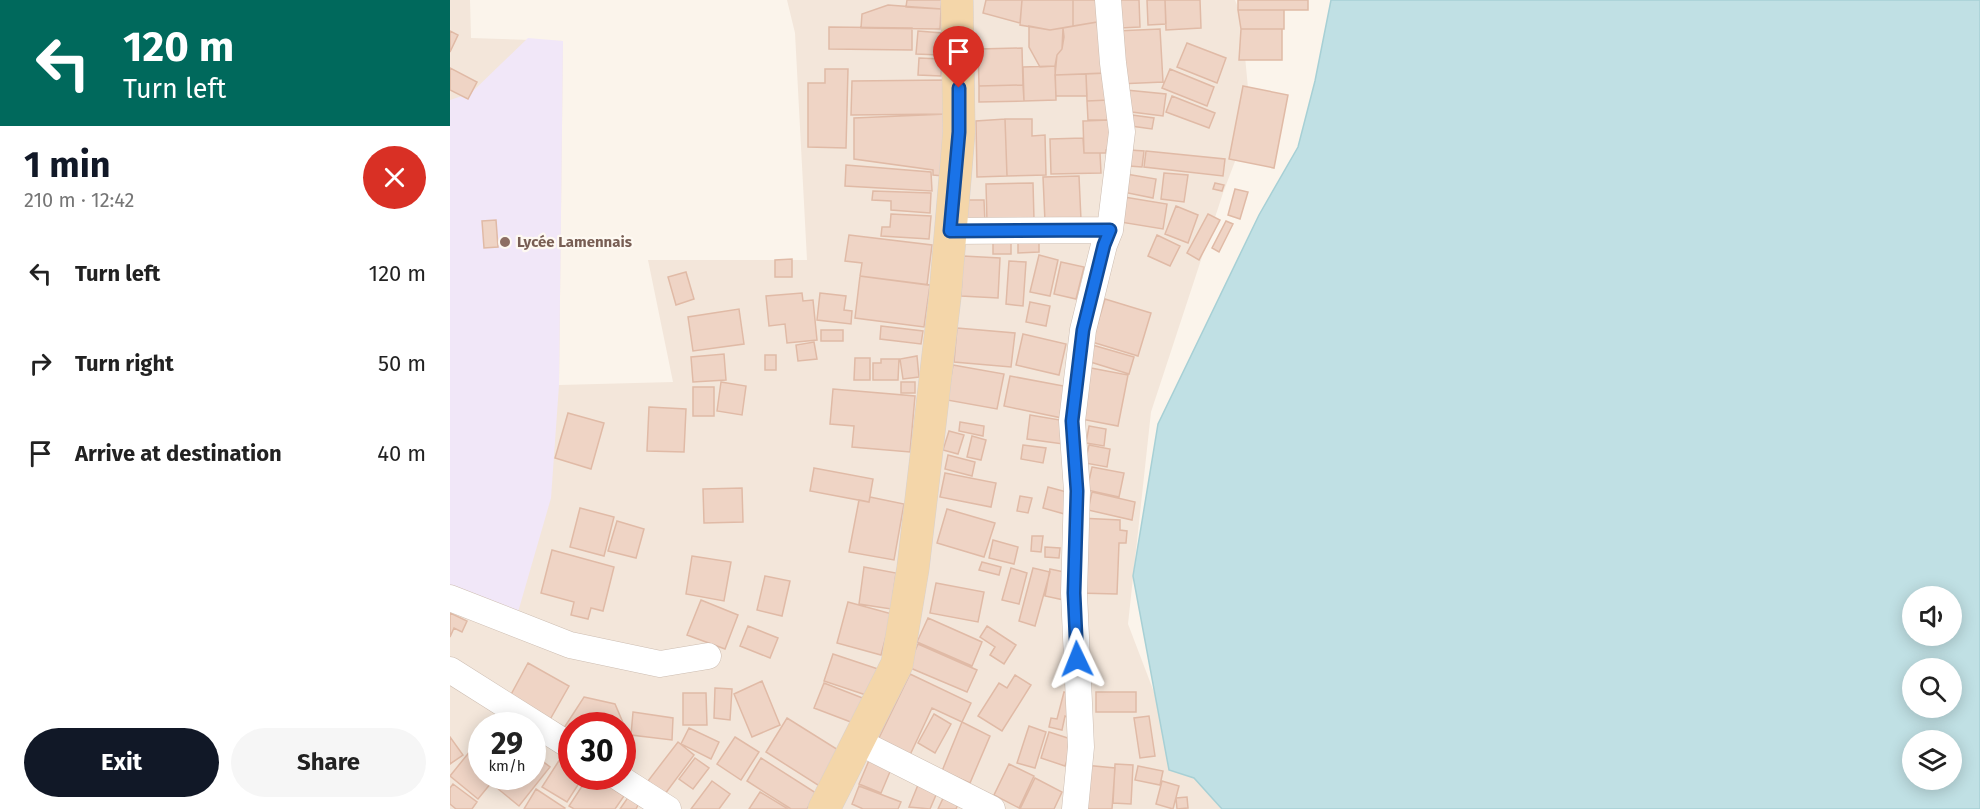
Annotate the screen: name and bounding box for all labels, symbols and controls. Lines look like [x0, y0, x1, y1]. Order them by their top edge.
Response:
text: 120 m [123, 22, 234, 72]
icon: left [24, 24, 102, 102]
pin [933, 26, 984, 88]
icon: arrive [942, 35, 975, 68]
text: Turn left [123, 73, 226, 105]
text: 1 min [24, 143, 111, 187]
button: close [363, 146, 426, 209]
text: 210 m · 12:42 [24, 188, 134, 212]
place label: Lycée Lamennais [517, 233, 632, 251]
marker: Lycée Lamennais [498, 235, 512, 249]
icon: left [24, 257, 57, 290]
text: Turn left [75, 260, 160, 287]
text: 120 m [369, 260, 426, 287]
icon: right [24, 347, 57, 380]
text: Turn right [75, 350, 174, 377]
text: 50 m [378, 350, 426, 377]
icon: arrive [24, 437, 57, 470]
text: Arrive at destination [75, 440, 282, 467]
text: 40 m [377, 440, 426, 467]
map controls [1902, 586, 1962, 790]
button: sound [1902, 586, 1962, 646]
position arrow [1045, 627, 1109, 691]
button: search [1902, 658, 1962, 718]
speed limit sign: 30 [558, 712, 636, 790]
text: 29 [491, 726, 523, 762]
button: Exit [24, 728, 219, 797]
button: Share [231, 728, 426, 797]
button: layers [1902, 730, 1962, 790]
text: km/h [488, 757, 526, 775]

